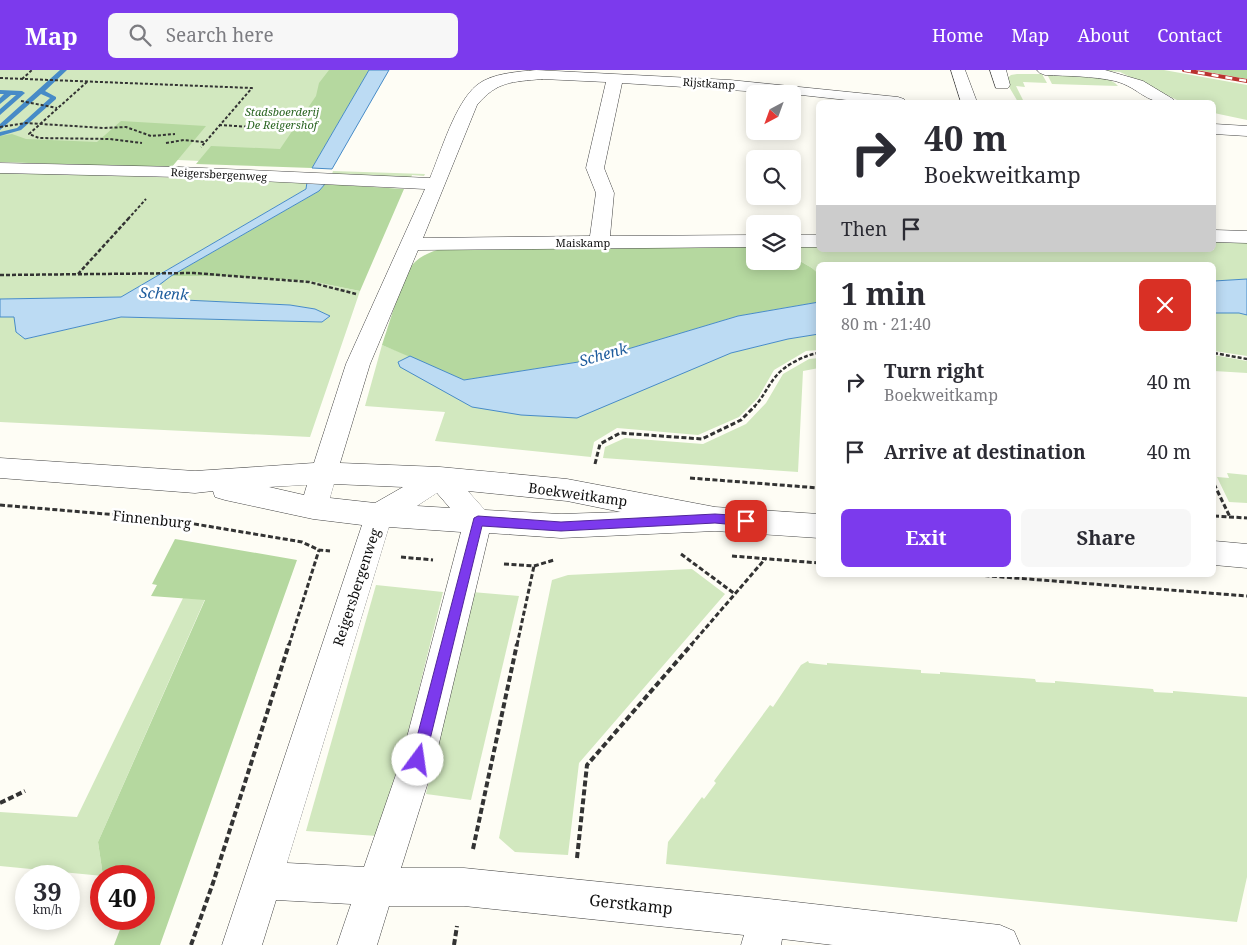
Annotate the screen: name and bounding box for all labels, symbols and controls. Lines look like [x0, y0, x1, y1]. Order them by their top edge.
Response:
search box [108, 13, 458, 58]
text: Map [25, 19, 78, 52]
icon: search [126, 21, 154, 49]
text: Search here [166, 22, 274, 48]
text: Home [932, 23, 983, 47]
text: Map [1011, 23, 1049, 47]
text: About [1077, 23, 1129, 47]
text: Contact [1157, 23, 1222, 47]
street label: Rijstkamp [682, 74, 736, 92]
north arrow [746, 85, 801, 140]
map controls [746, 85, 801, 270]
park label: Stadsboerderij De Reigershof [245, 104, 320, 132]
text: 40 m [924, 114, 1007, 161]
icon: right [841, 120, 906, 185]
button: search [746, 150, 801, 205]
text: Boekweitkamp [924, 159, 1081, 189]
street label: Reigersbergenweg [170, 164, 268, 184]
button: layers [746, 215, 801, 270]
icon: arrive [897, 215, 925, 243]
text: Then [841, 216, 887, 242]
street label: Maiskamp [556, 235, 611, 250]
text: 1 min [841, 273, 926, 314]
button: close [1139, 279, 1191, 331]
water label: Schenk [139, 282, 190, 304]
text: 80 m · 21:40 [841, 313, 931, 335]
water label: Schenk [577, 337, 630, 370]
text: Turn right [884, 358, 984, 384]
icon: right [841, 368, 869, 396]
text: 40 m [1147, 369, 1191, 395]
text: Boekweitkamp [884, 384, 998, 406]
icon: arrive [841, 438, 869, 466]
text: Arrive at destination [884, 439, 1086, 465]
text: 40 m [1147, 439, 1191, 465]
street label: Boekweitkamp [527, 478, 629, 510]
pin [725, 500, 767, 542]
street label: Finnenburg [112, 505, 193, 533]
icon: arrive [732, 507, 760, 535]
button: Exit [841, 509, 1011, 567]
button: Share [1021, 509, 1191, 567]
street label: Reigersbergenweg [328, 525, 384, 648]
position arrow [391, 733, 443, 785]
speed limit sign: 40 [90, 865, 155, 930]
text: 39 [33, 874, 62, 908]
street label: Gerstkamp [588, 889, 674, 919]
text: km/h [33, 901, 62, 918]

